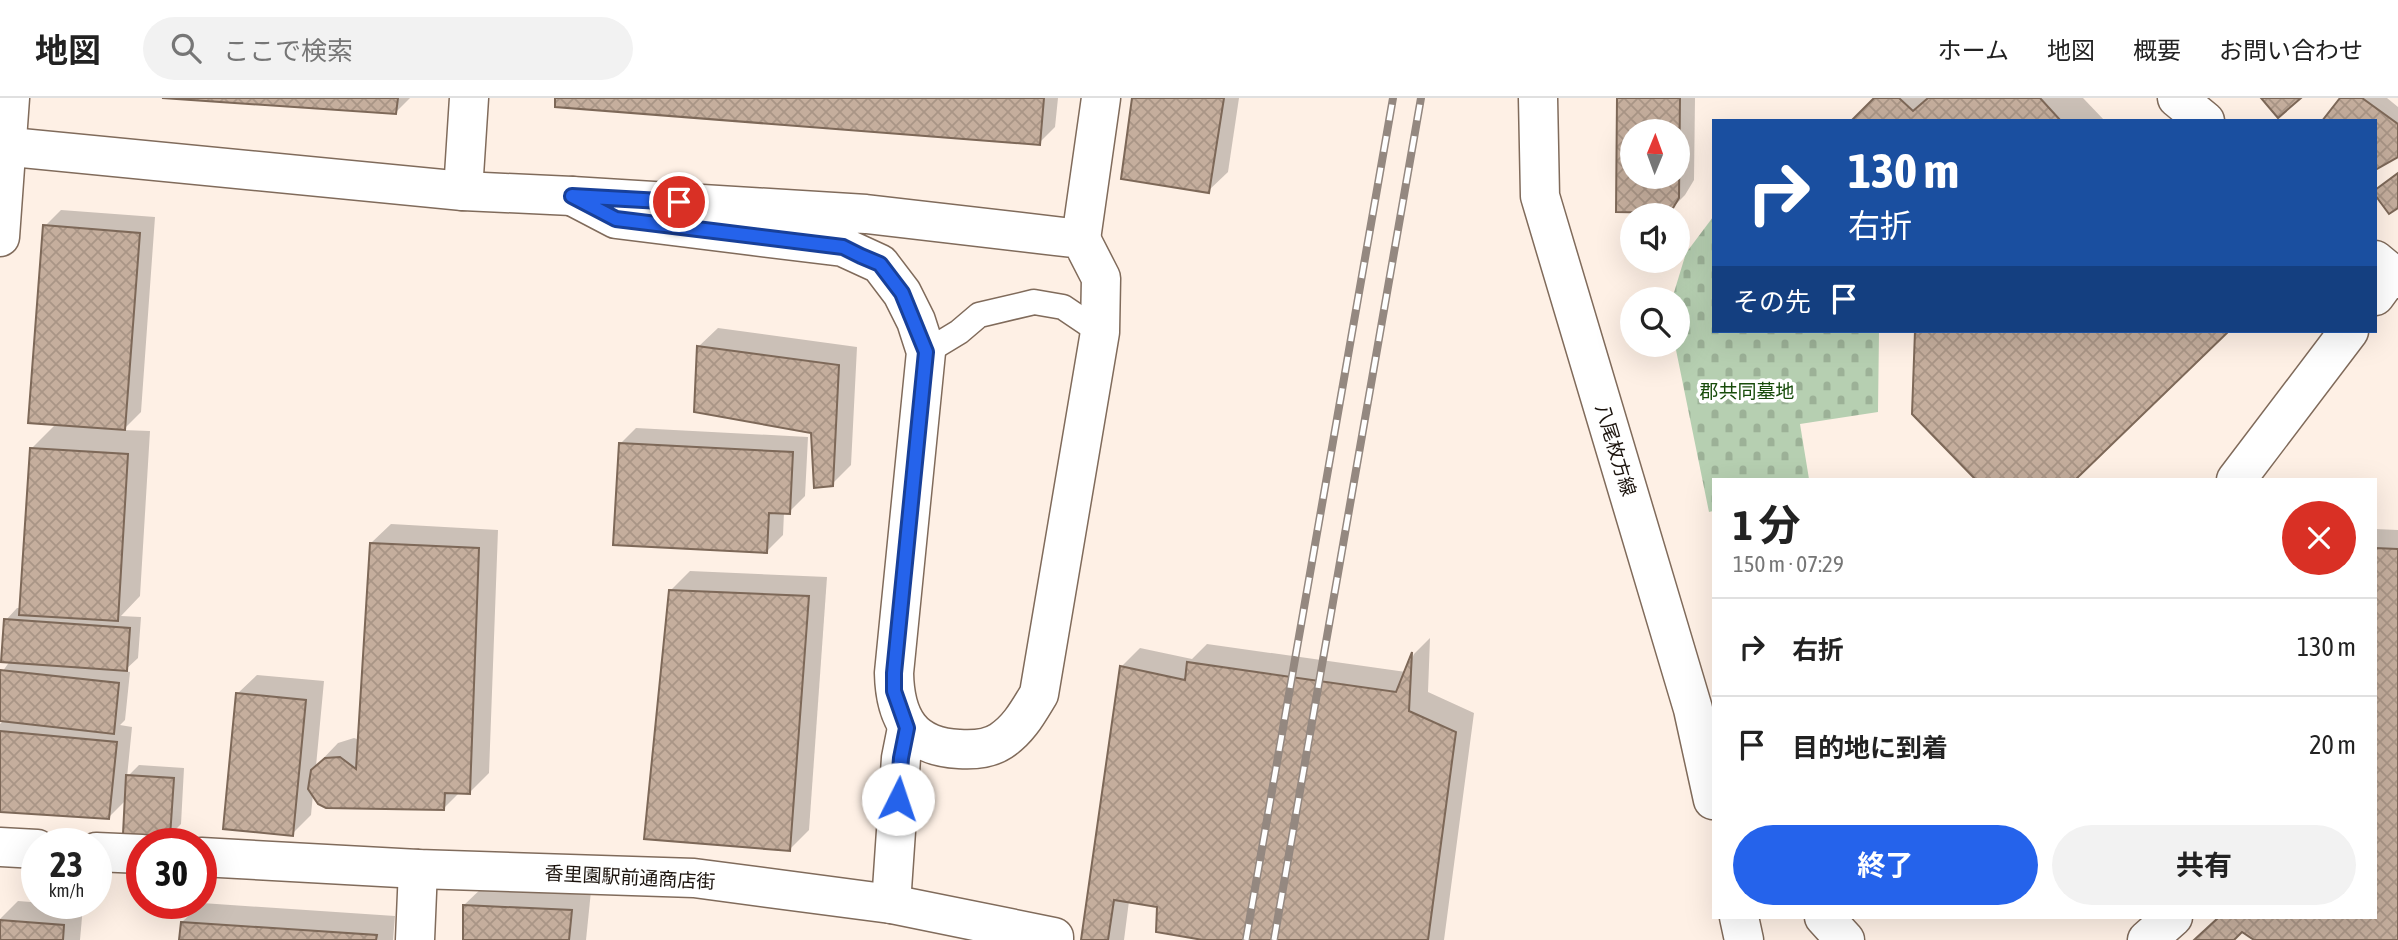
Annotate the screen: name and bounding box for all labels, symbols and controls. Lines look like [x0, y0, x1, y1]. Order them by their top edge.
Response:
search box [143, 17, 633, 80]
icon: search [167, 29, 205, 67]
text: 地図 [35, 31, 101, 69]
text: ここで検索 [223, 36, 353, 66]
text: ホーム [1938, 37, 2009, 64]
text: 地図 [2047, 37, 2095, 64]
text: 概要 [2133, 37, 2181, 64]
text: お問い合わせ [2219, 37, 2363, 64]
north arrow [1620, 119, 1690, 189]
map controls [1620, 119, 1690, 357]
text: 130 m [1848, 142, 1959, 198]
icon: right [1733, 147, 1824, 238]
pin [649, 172, 709, 232]
icon: arrive [660, 183, 698, 221]
button: sound [1620, 203, 1690, 273]
text: 右折 [1848, 207, 1912, 244]
icon: arrive [1825, 280, 1863, 318]
button: search [1620, 287, 1690, 357]
text: その先 [1733, 287, 1811, 317]
park label: 郡共同墓地 [1699, 380, 1795, 402]
street label: 八尾枚方線 [1592, 401, 1640, 499]
text: 1 分 [1733, 501, 1801, 549]
button: close [2282, 501, 2356, 575]
text: 150 m · 07:29 [1733, 551, 1844, 577]
icon: right [1733, 628, 1771, 666]
text: 130 m [2297, 632, 2356, 662]
text: 右折 [1792, 635, 1844, 665]
icon: arrive [1733, 726, 1771, 764]
text: 20 m [2309, 730, 2356, 760]
text: 目的地に到着 [1792, 733, 1948, 763]
position arrow [861, 762, 935, 836]
button: 終了 [1733, 825, 2038, 905]
button: 共有 [2052, 825, 2356, 905]
speed limit sign: 30 [126, 828, 217, 919]
text: 23 [50, 844, 83, 884]
street label: 香里園駅前通商店街 [544, 862, 716, 892]
text: km/h [49, 880, 84, 901]

